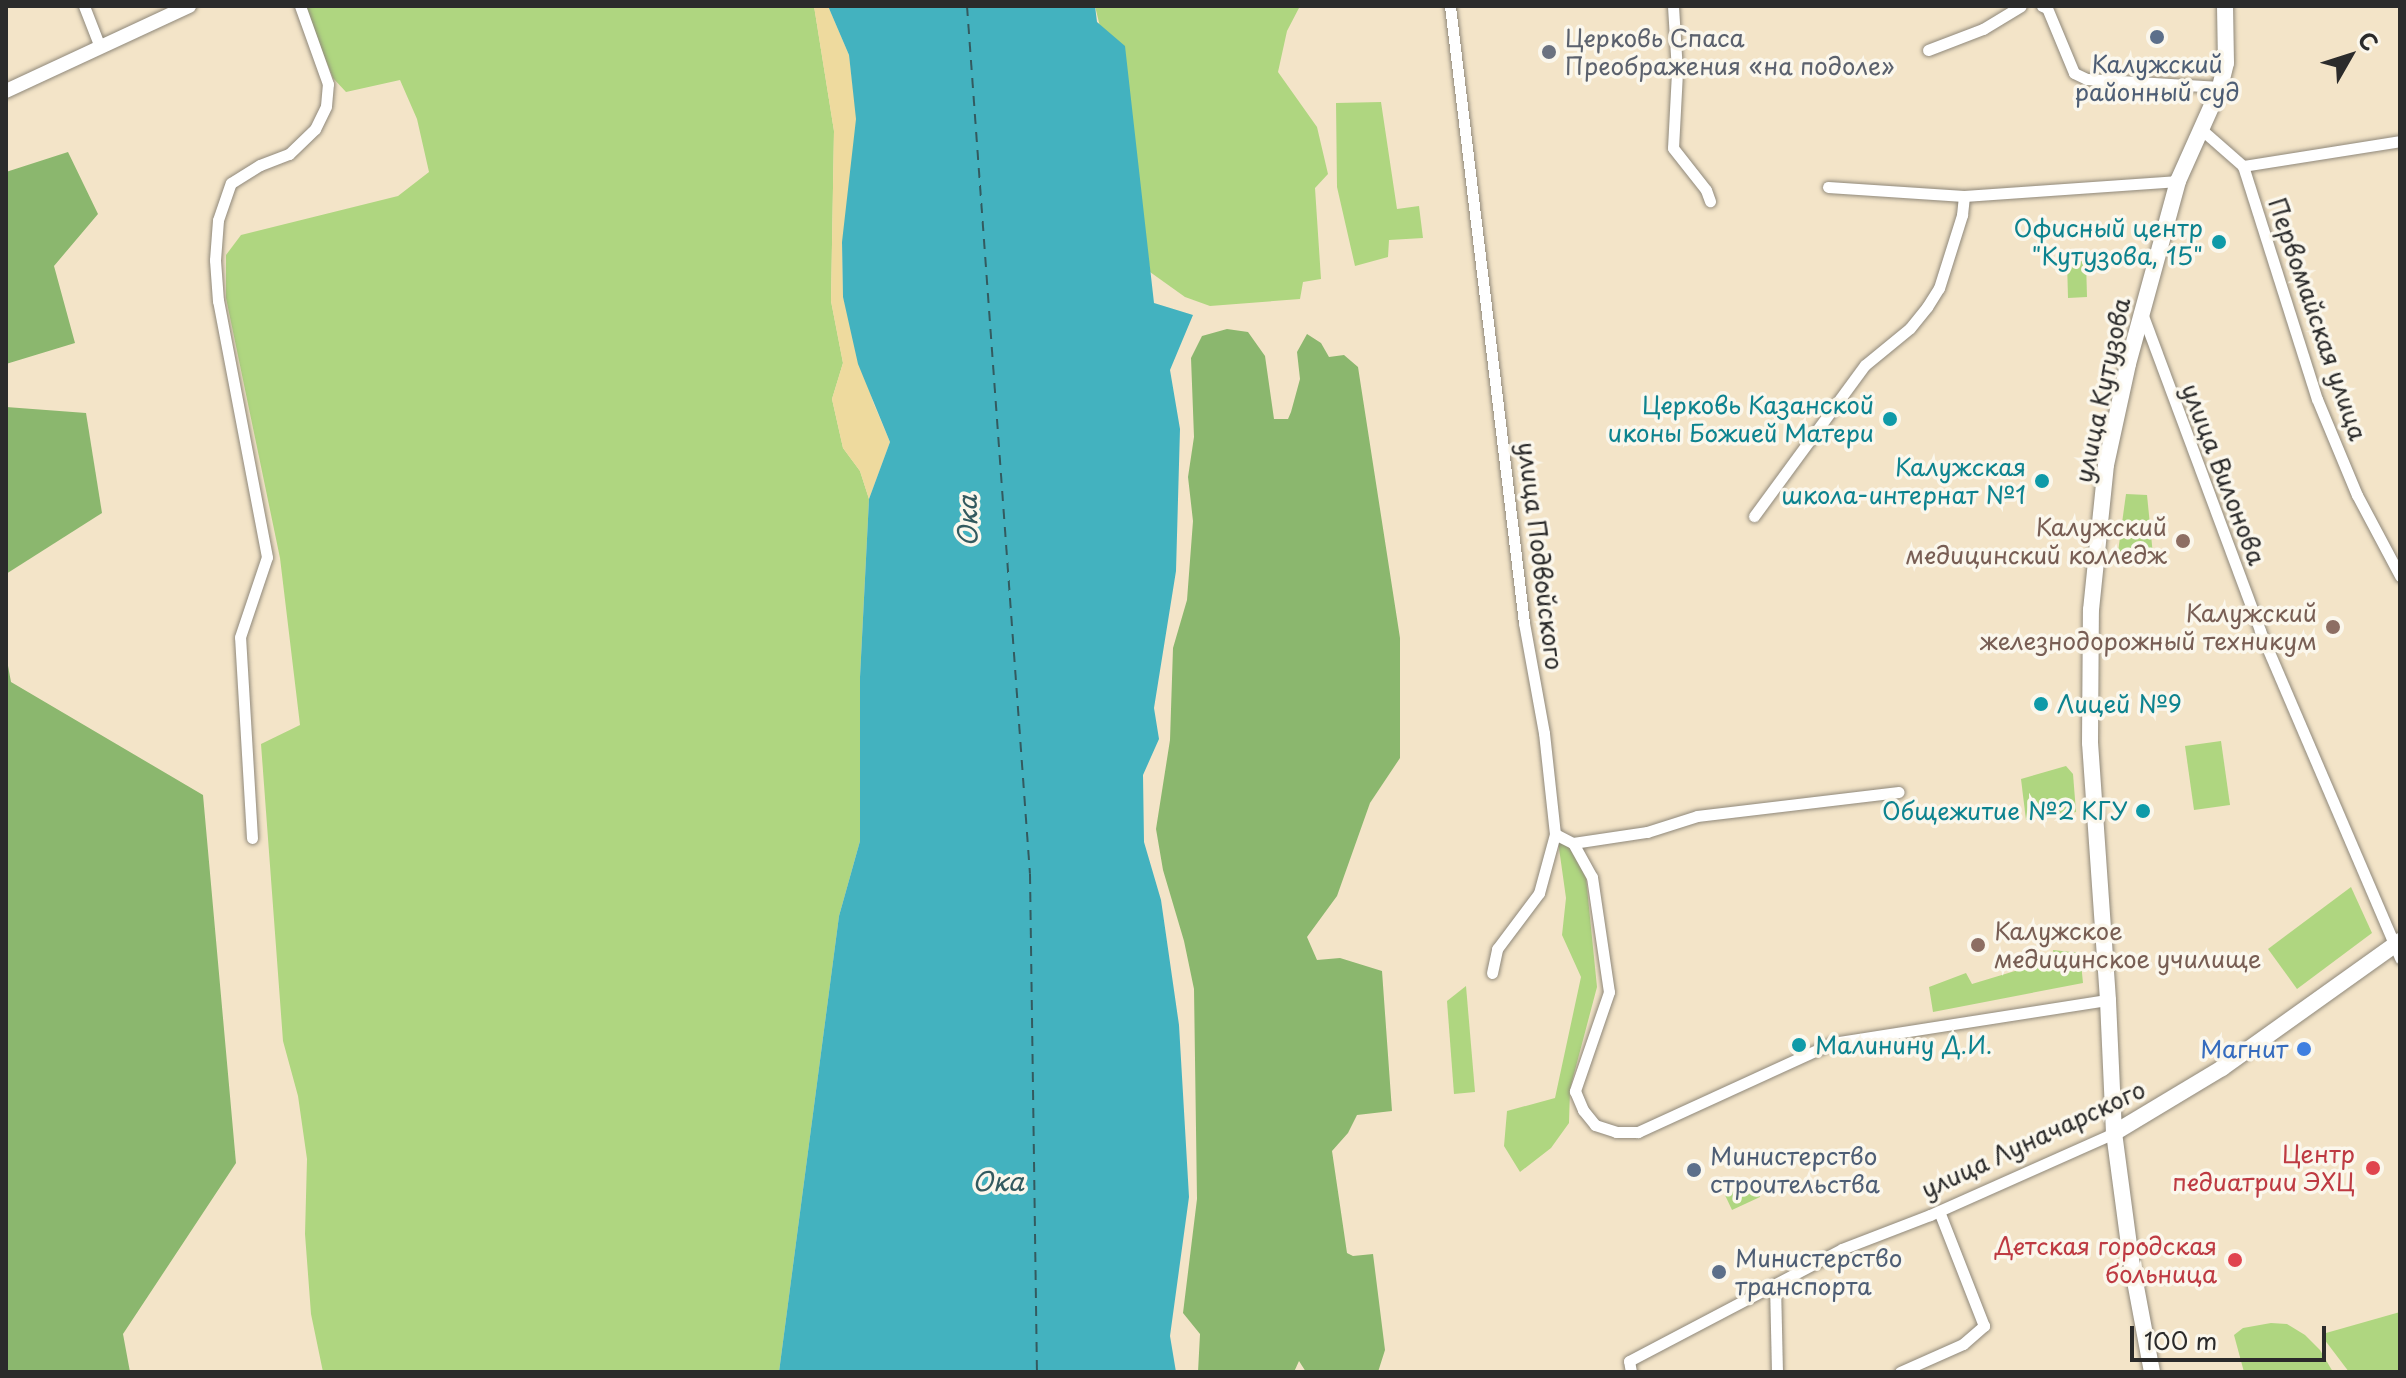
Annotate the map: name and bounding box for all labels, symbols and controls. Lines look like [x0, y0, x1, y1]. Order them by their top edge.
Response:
north arrow [2310, 16, 2390, 96]
place label: Церковь Спаса Преображения «на подоле» [1565, 24, 1895, 80]
text: С [2351, 24, 2387, 57]
marker: Калужский районный суд [2148, 28, 2166, 46]
marker: Церковь Спаса Преображения «на подоле» [1540, 43, 1558, 61]
place label: Калужский районный суд [2074, 50, 2240, 106]
street label: Первомайская улица [2263, 193, 2373, 445]
place label: Офисный центр "Кутузова, 15" [2013, 214, 2203, 270]
marker: Офисный центр "Кутузова, 15" [2210, 233, 2228, 251]
street label: улица Кутузова [2068, 294, 2136, 486]
street label: улица Вилонова [2176, 379, 2272, 569]
place label: Церковь Казанской иконы Божией Матери [1604, 391, 1874, 447]
marker: Церковь Казанской иконы Божией Матери [1881, 410, 1899, 428]
street label: улица Подвойского [1513, 440, 1569, 672]
place label: Калужская школа-интернат №1 [1781, 453, 2026, 509]
marker: Калужская школа-интернат №1 [2033, 472, 2051, 490]
water label: Ока [951, 495, 983, 547]
place label: Калужский медицинский колледж [1904, 513, 2167, 569]
marker: Калужский медицинский колледж [2174, 532, 2192, 550]
place label: Калужский железнодорожный техникум [1979, 599, 2317, 655]
marker: Калужский железнодорожный техникум [2324, 618, 2342, 636]
place label: Лицей №9 [2057, 690, 2181, 718]
marker: Лицей №9 [2032, 695, 2050, 713]
place label: Общежитие №2 КГУ [1882, 797, 2127, 825]
marker: Общежитие №2 КГУ [2134, 802, 2152, 820]
place label: Калужское медицинское училище [1994, 917, 2262, 973]
marker: Калужское медицинское училище [1969, 936, 1987, 954]
place label: Малинину Д.И. [1815, 1031, 1994, 1059]
place label: Магнит [2200, 1035, 2288, 1063]
marker: Малинину Д.И. [1790, 1036, 1808, 1054]
marker: Магнит [2295, 1040, 2313, 1058]
street label: улица Луначарского [1916, 1074, 2150, 1204]
place label: Центр педиатрии ЭХЦ [2173, 1140, 2355, 1196]
place label: Министерство строительства [1710, 1142, 1880, 1198]
marker: Центр педиатрии ЭХЦ [2362, 1157, 2384, 1179]
marker: Министерство строительства [1685, 1161, 1703, 1179]
water label: Ока [972, 1165, 1024, 1197]
place label: Детская городская больница [1994, 1232, 2217, 1288]
place label: Министерство транспорта [1735, 1244, 1902, 1300]
marker: Детская городская больница [2224, 1249, 2246, 1271]
marker: Министерство транспорта [1710, 1263, 1728, 1281]
scale bar [2134, 1310, 2330, 1360]
text: 100 m [2144, 1322, 2217, 1358]

